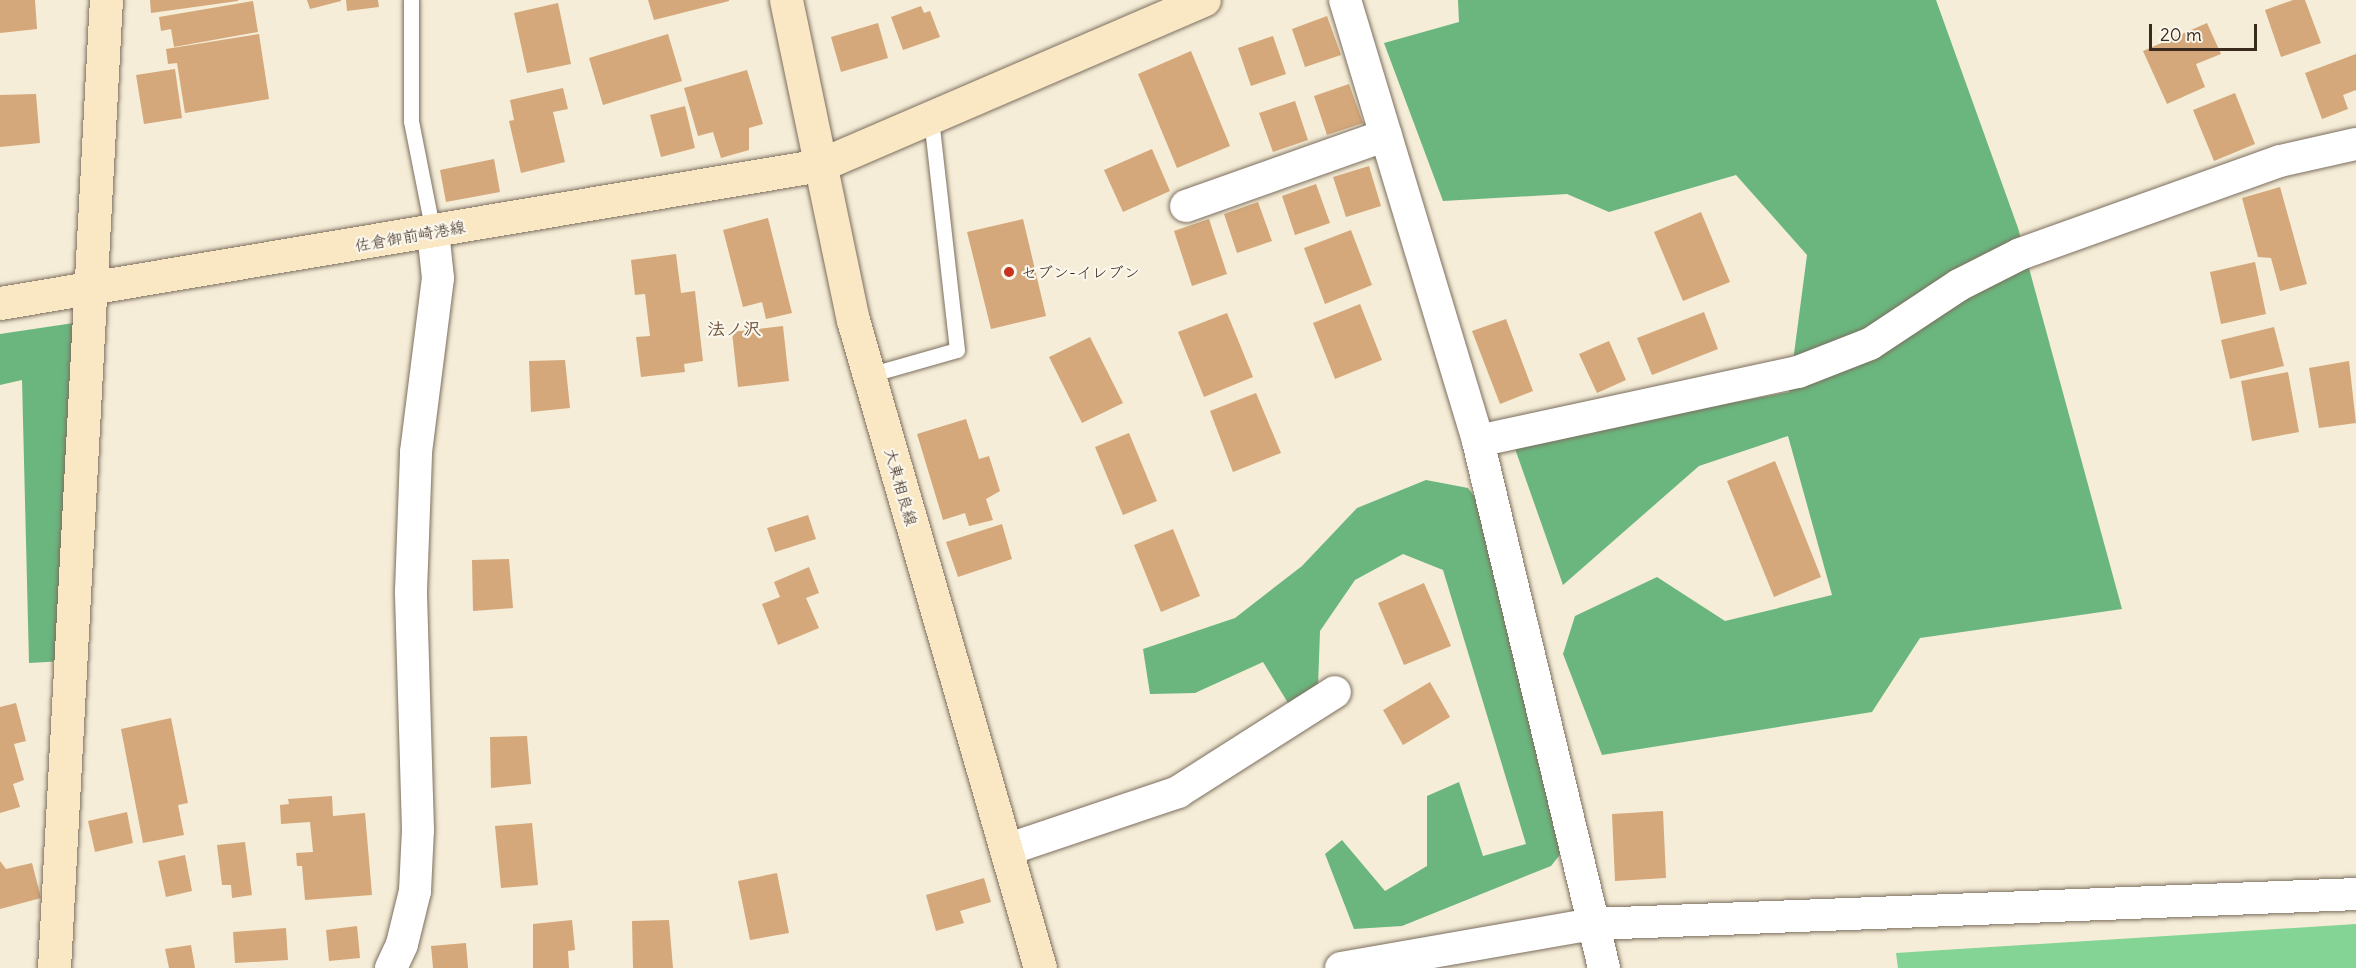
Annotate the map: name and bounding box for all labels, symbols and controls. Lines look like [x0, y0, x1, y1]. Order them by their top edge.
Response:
scale bar [2152, 12, 2260, 50]
text: 20 m [2160, 23, 2202, 46]
street label: 佐倉御前崎港線 [353, 217, 467, 255]
place label: セブン-イレブン [1021, 262, 1140, 282]
marker: セブン-イレブン [1002, 265, 1016, 279]
district label: 法ノ沢 [707, 318, 761, 340]
street label: 大東相良線 [881, 446, 921, 528]

